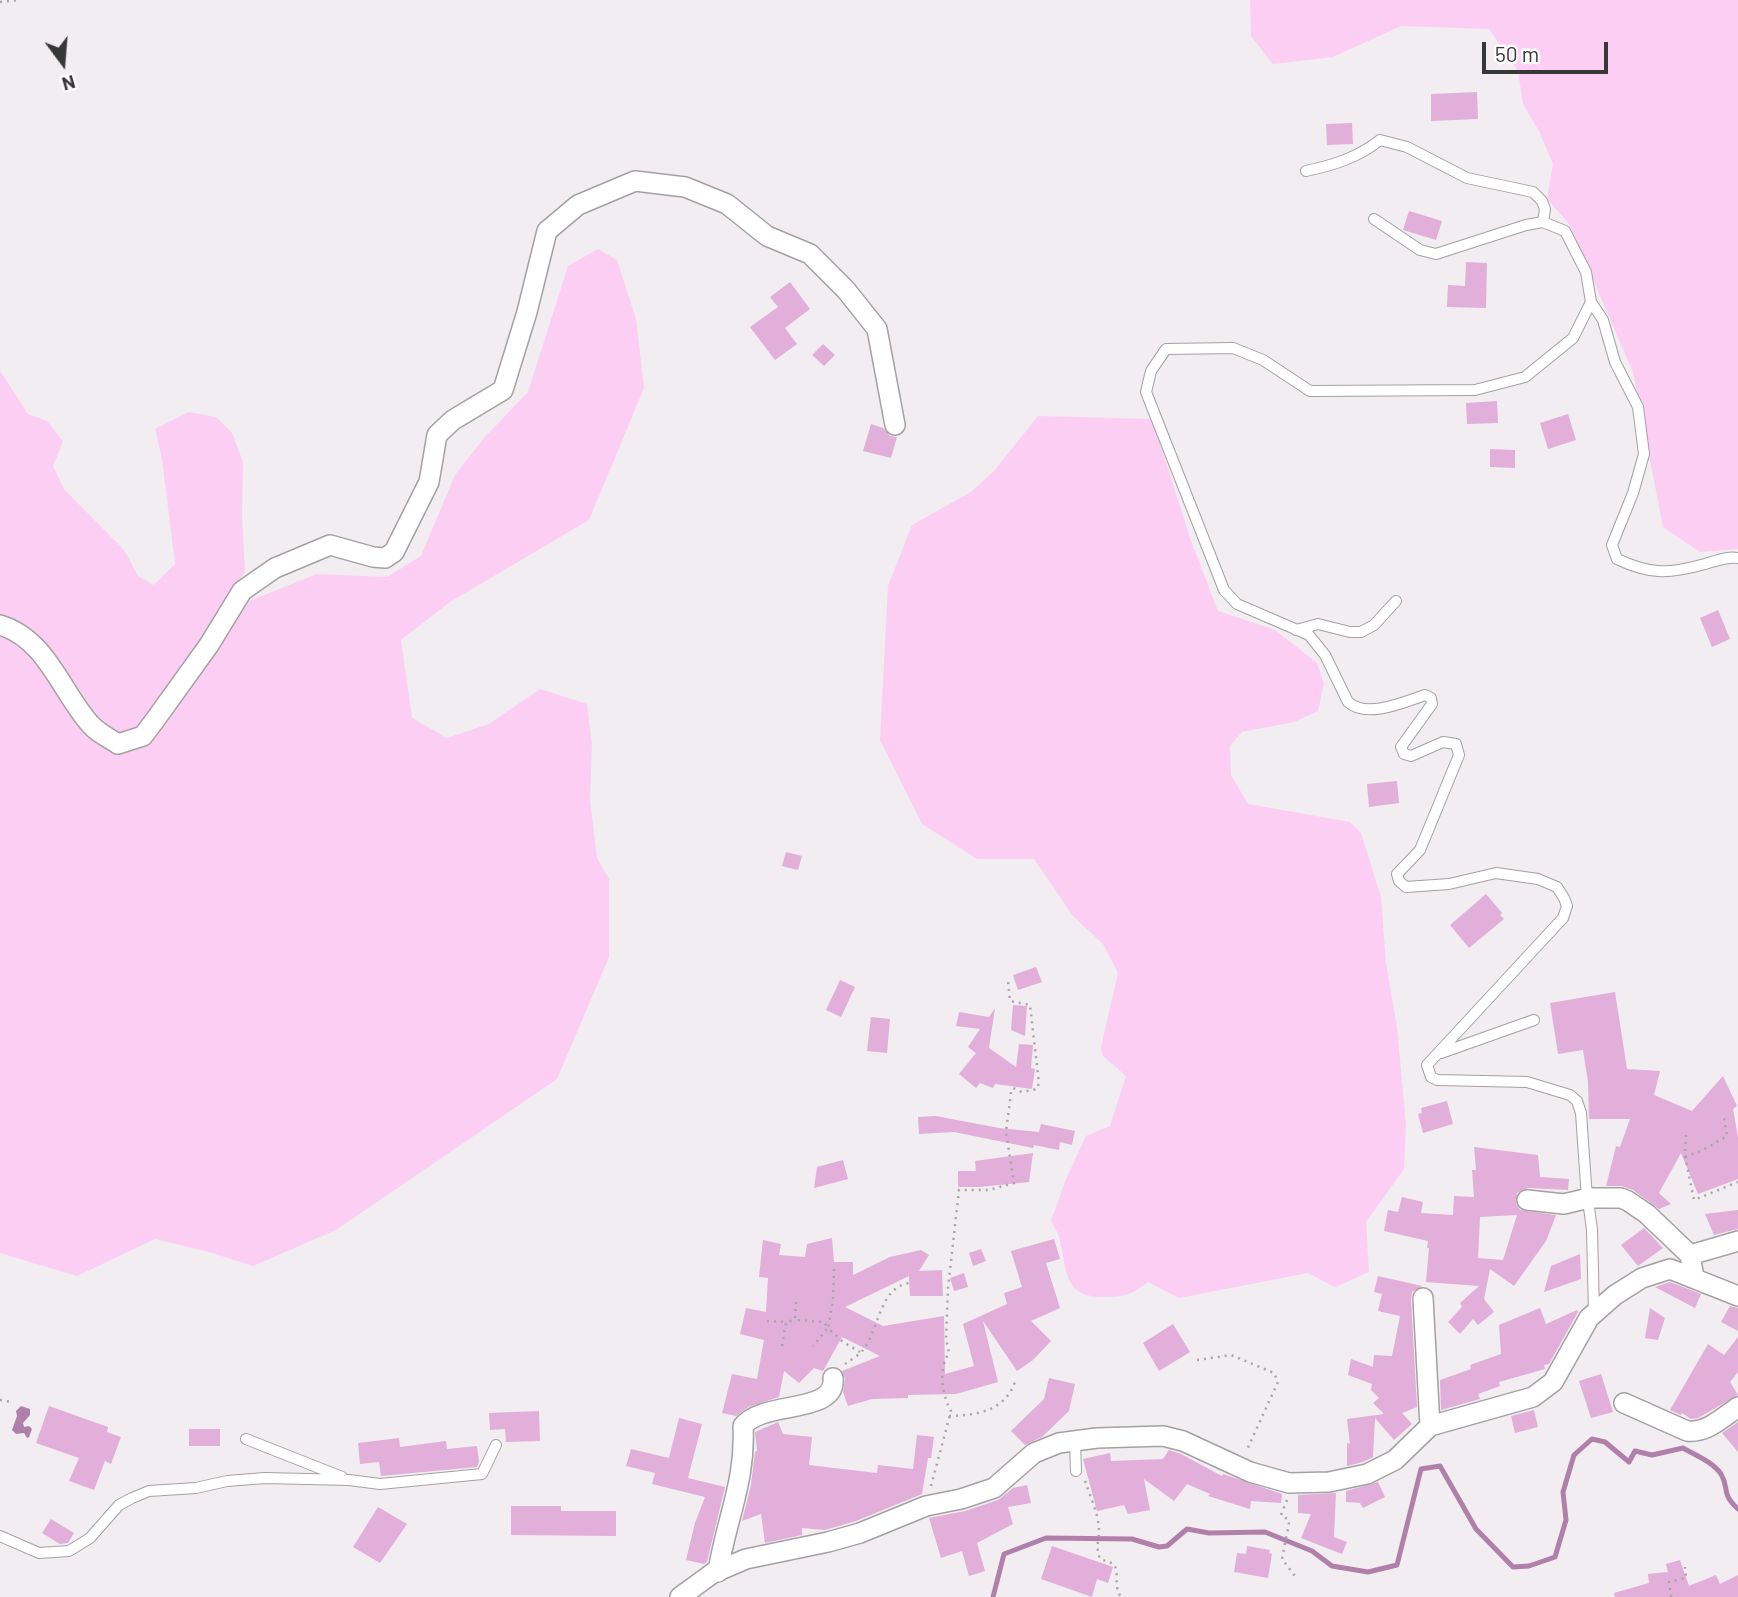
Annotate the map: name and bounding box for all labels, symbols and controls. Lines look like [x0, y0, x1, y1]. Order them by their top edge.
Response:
north arrow [28, 28, 98, 98]
scale bar [1486, 28, 1612, 72]
text: 50 m [1495, 41, 1539, 66]
text: N [60, 71, 78, 96]

